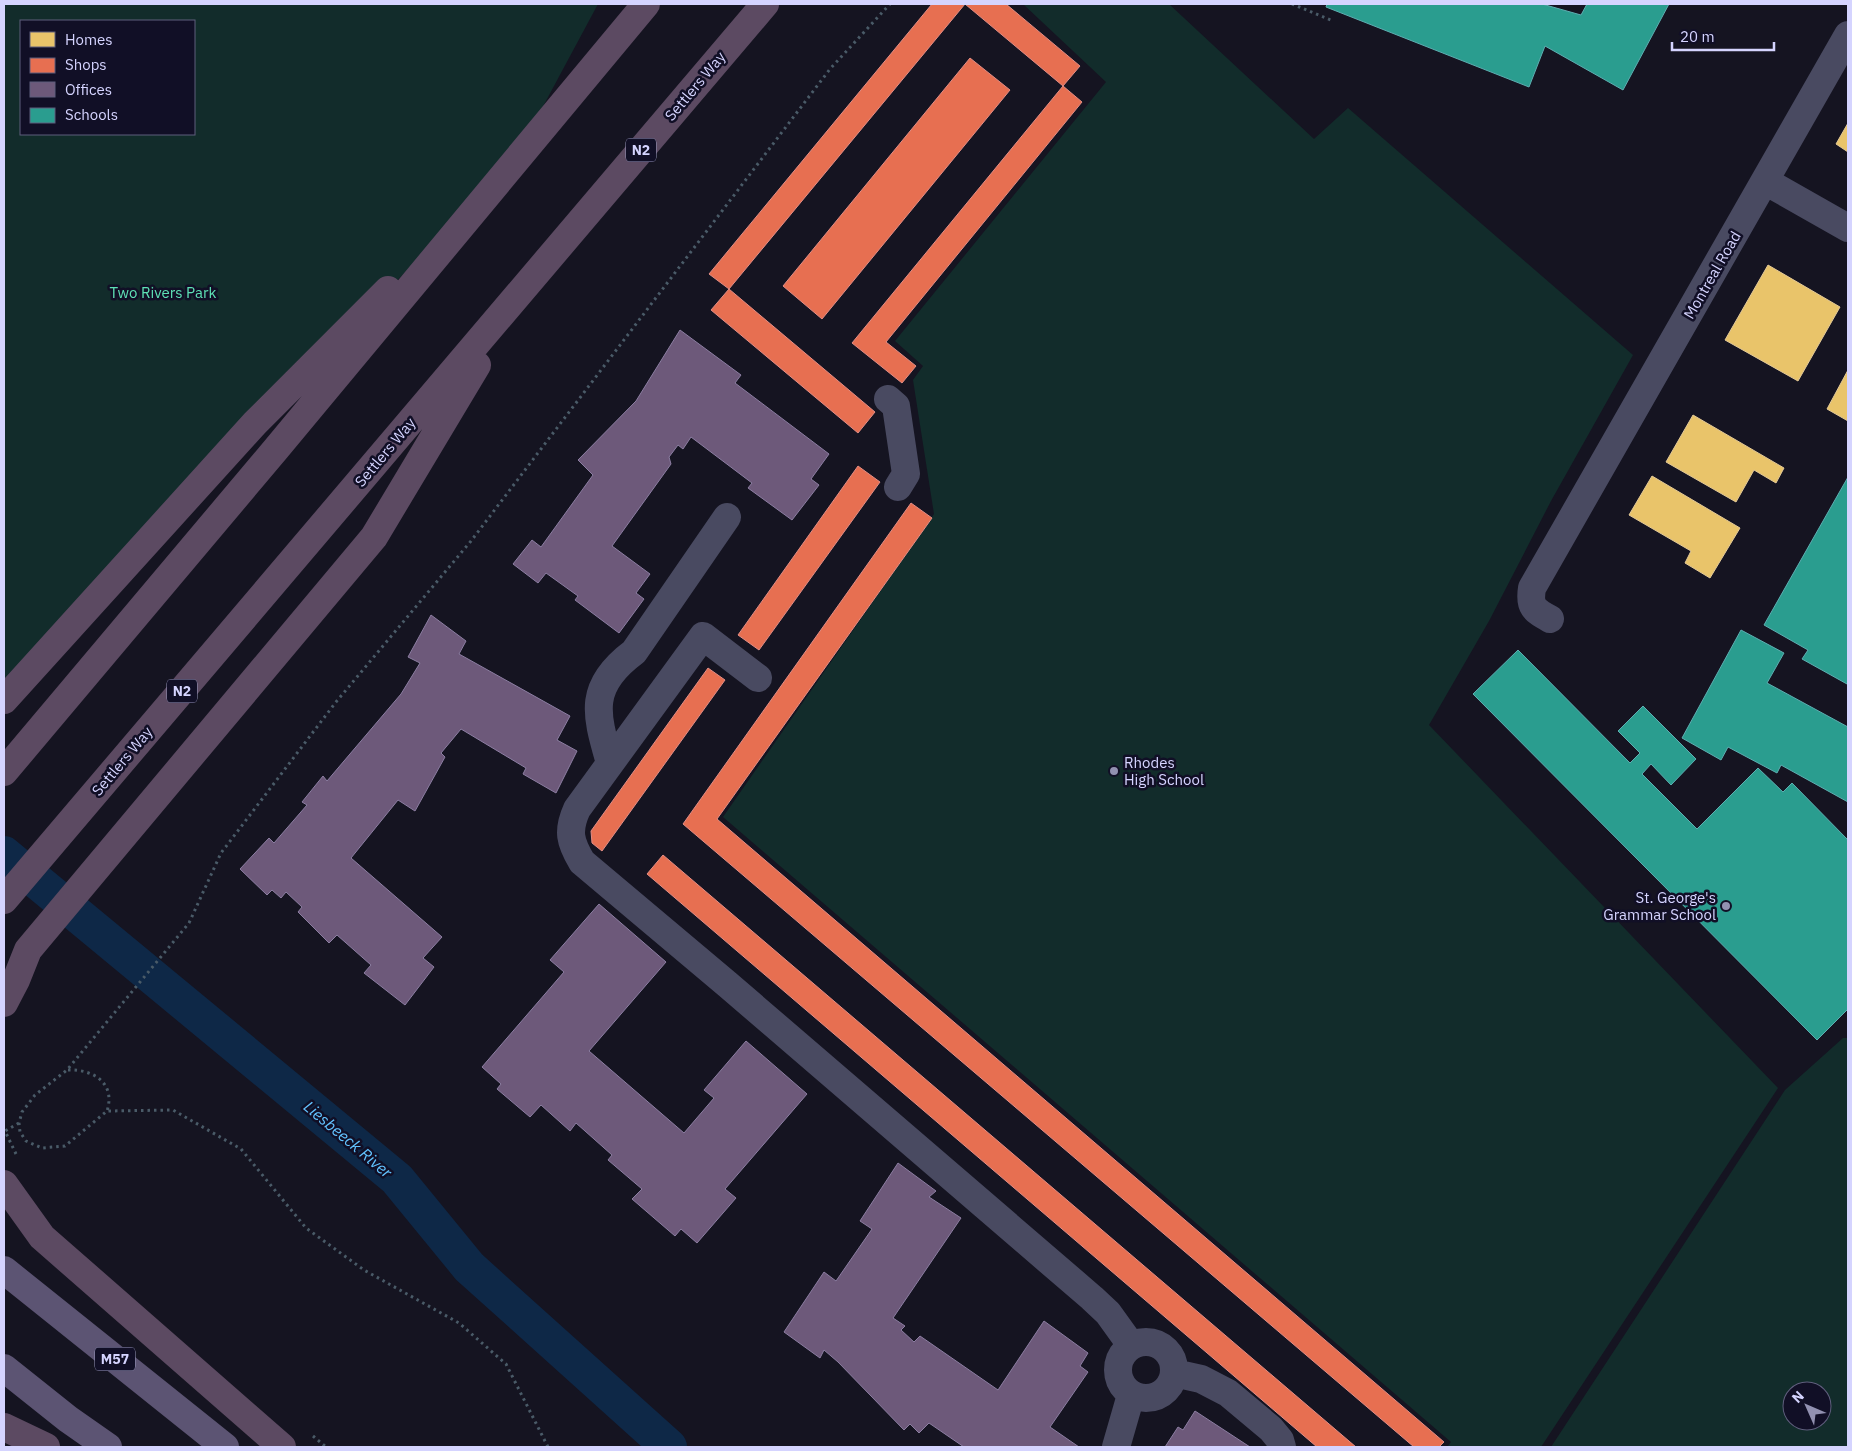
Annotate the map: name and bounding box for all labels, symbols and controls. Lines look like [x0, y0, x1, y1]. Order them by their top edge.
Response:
legend [20, 20, 195, 135]
scale bar [1672, 20, 1774, 52]
text: 20 m [1680, 27, 1715, 46]
text: Homes [65, 30, 113, 49]
street label: Settlers Way [661, 47, 730, 125]
text: Shops [65, 55, 107, 74]
text: Offices [65, 80, 112, 99]
text: Schools [65, 105, 118, 124]
road number: N2 [626, 138, 656, 162]
street label: Montreal Road [1679, 228, 1745, 322]
park label: Two Rivers Park [110, 283, 217, 302]
street label: Settlers Way [351, 413, 420, 491]
road number: N2 [167, 679, 197, 702]
street label: Settlers Way [88, 722, 157, 800]
place label: Rhodes High School [1124, 753, 1204, 789]
marker: Rhodes High School [1108, 765, 1120, 777]
place label: St. George's Grammar School [1603, 888, 1716, 924]
marker: St. George's Grammar School [1720, 900, 1732, 912]
water label: Liesbeeck River [300, 1096, 397, 1182]
road number: M57 [95, 1348, 135, 1370]
north arrow [1782, 1381, 1832, 1431]
text: N [1788, 1387, 1808, 1407]

